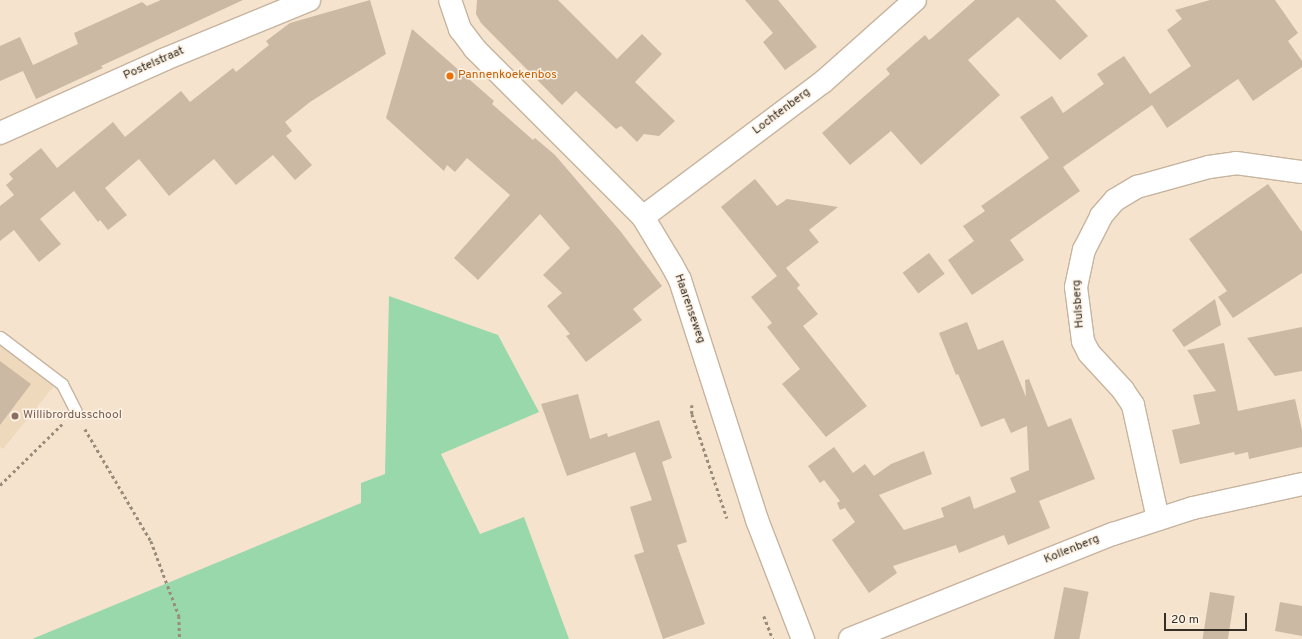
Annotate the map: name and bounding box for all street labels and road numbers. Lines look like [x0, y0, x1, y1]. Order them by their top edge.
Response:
street label: Postelstraat [122, 44, 186, 84]
street label: Lochtenberg [750, 86, 814, 138]
street label: Haarenseweg [670, 272, 708, 346]
street label: Hulsberg [1070, 279, 1088, 329]
street label: Kollenberg [1042, 532, 1102, 568]

